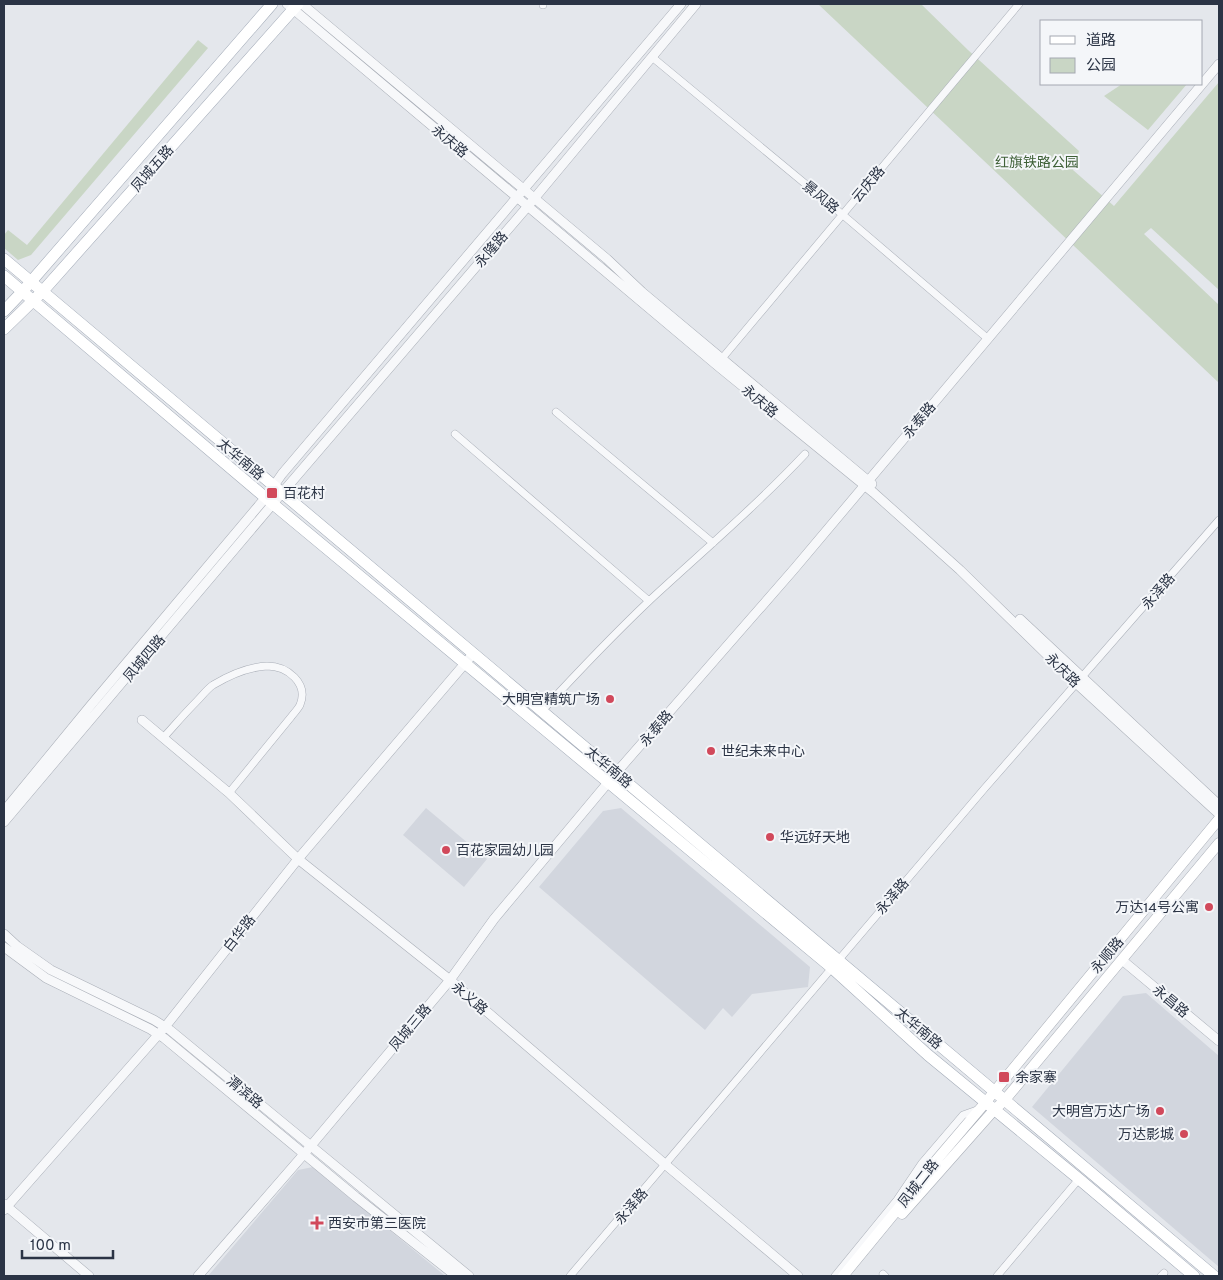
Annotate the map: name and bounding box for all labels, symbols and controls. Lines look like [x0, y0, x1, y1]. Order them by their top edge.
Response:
legend [1040, 20, 1203, 85]
text: 道路 [1086, 32, 1116, 51]
text: 公园 [1086, 57, 1116, 76]
street label: 永庆路 [427, 122, 471, 162]
street label: 凤城五路 [128, 142, 178, 196]
park label: 红旗铁路公园 [995, 155, 1079, 172]
street label: 云庆路 [849, 163, 889, 207]
street label: 景风路 [798, 178, 842, 218]
street label: 永隆路 [472, 229, 512, 271]
street label: 永庆路 [737, 382, 781, 422]
street label: 永泰路 [900, 399, 940, 443]
street label: 太华南路 [213, 435, 268, 485]
place label: 百花村 [283, 485, 325, 503]
marker: 百花村 [265, 486, 279, 500]
street label: 永泽路 [1139, 571, 1179, 613]
street label: 凤城四路 [121, 632, 170, 686]
street label: 永庆路 [1041, 650, 1083, 692]
place label: 大明宫·精筑广场 [502, 691, 600, 709]
marker: 大明宫·精筑广场 [604, 693, 616, 705]
street label: 永泰路 [637, 708, 677, 750]
street label: 太华南路 [581, 743, 636, 793]
place label: 世纪未来中心 [721, 744, 805, 761]
marker: 世纪未来中心 [705, 745, 717, 757]
place label: 华远好天地 [780, 829, 850, 847]
marker: 华远好天地 [764, 831, 776, 843]
place label: 百花家园幼儿园 [456, 842, 554, 860]
marker: 百花家园幼儿园 [440, 844, 452, 856]
street label: 永泽路 [873, 876, 913, 918]
place label: 万达14号公寓 [1115, 899, 1199, 917]
marker: 万达14号公寓 [1203, 901, 1215, 913]
street label: 白华路 [220, 912, 260, 956]
street label: 永顺路 [1088, 934, 1128, 978]
street label: 永义路 [448, 979, 490, 1019]
street label: 永昌路 [1148, 982, 1192, 1022]
street label: 凤城三路 [387, 1001, 436, 1055]
street label: 太华南路 [891, 1004, 946, 1054]
place label: 余家寨 [1015, 1069, 1057, 1087]
marker: 余家寨 [997, 1070, 1011, 1084]
street label: 渭滨路 [222, 1073, 266, 1113]
place label: 大明宫万达广场 [1052, 1104, 1150, 1121]
marker: 大明宫万达广场 [1154, 1105, 1166, 1117]
place label: 万达影城 [1118, 1127, 1174, 1144]
marker: 万达影城 [1178, 1128, 1190, 1140]
street label: 凤城二路 [895, 1157, 943, 1211]
street label: 永泽路 [612, 1186, 652, 1228]
place label: 西安市第三医院 [328, 1215, 426, 1233]
marker: 西安市第三医院 [310, 1216, 324, 1230]
scale bar [22, 1228, 114, 1260]
text: 100 m [30, 1237, 71, 1256]

